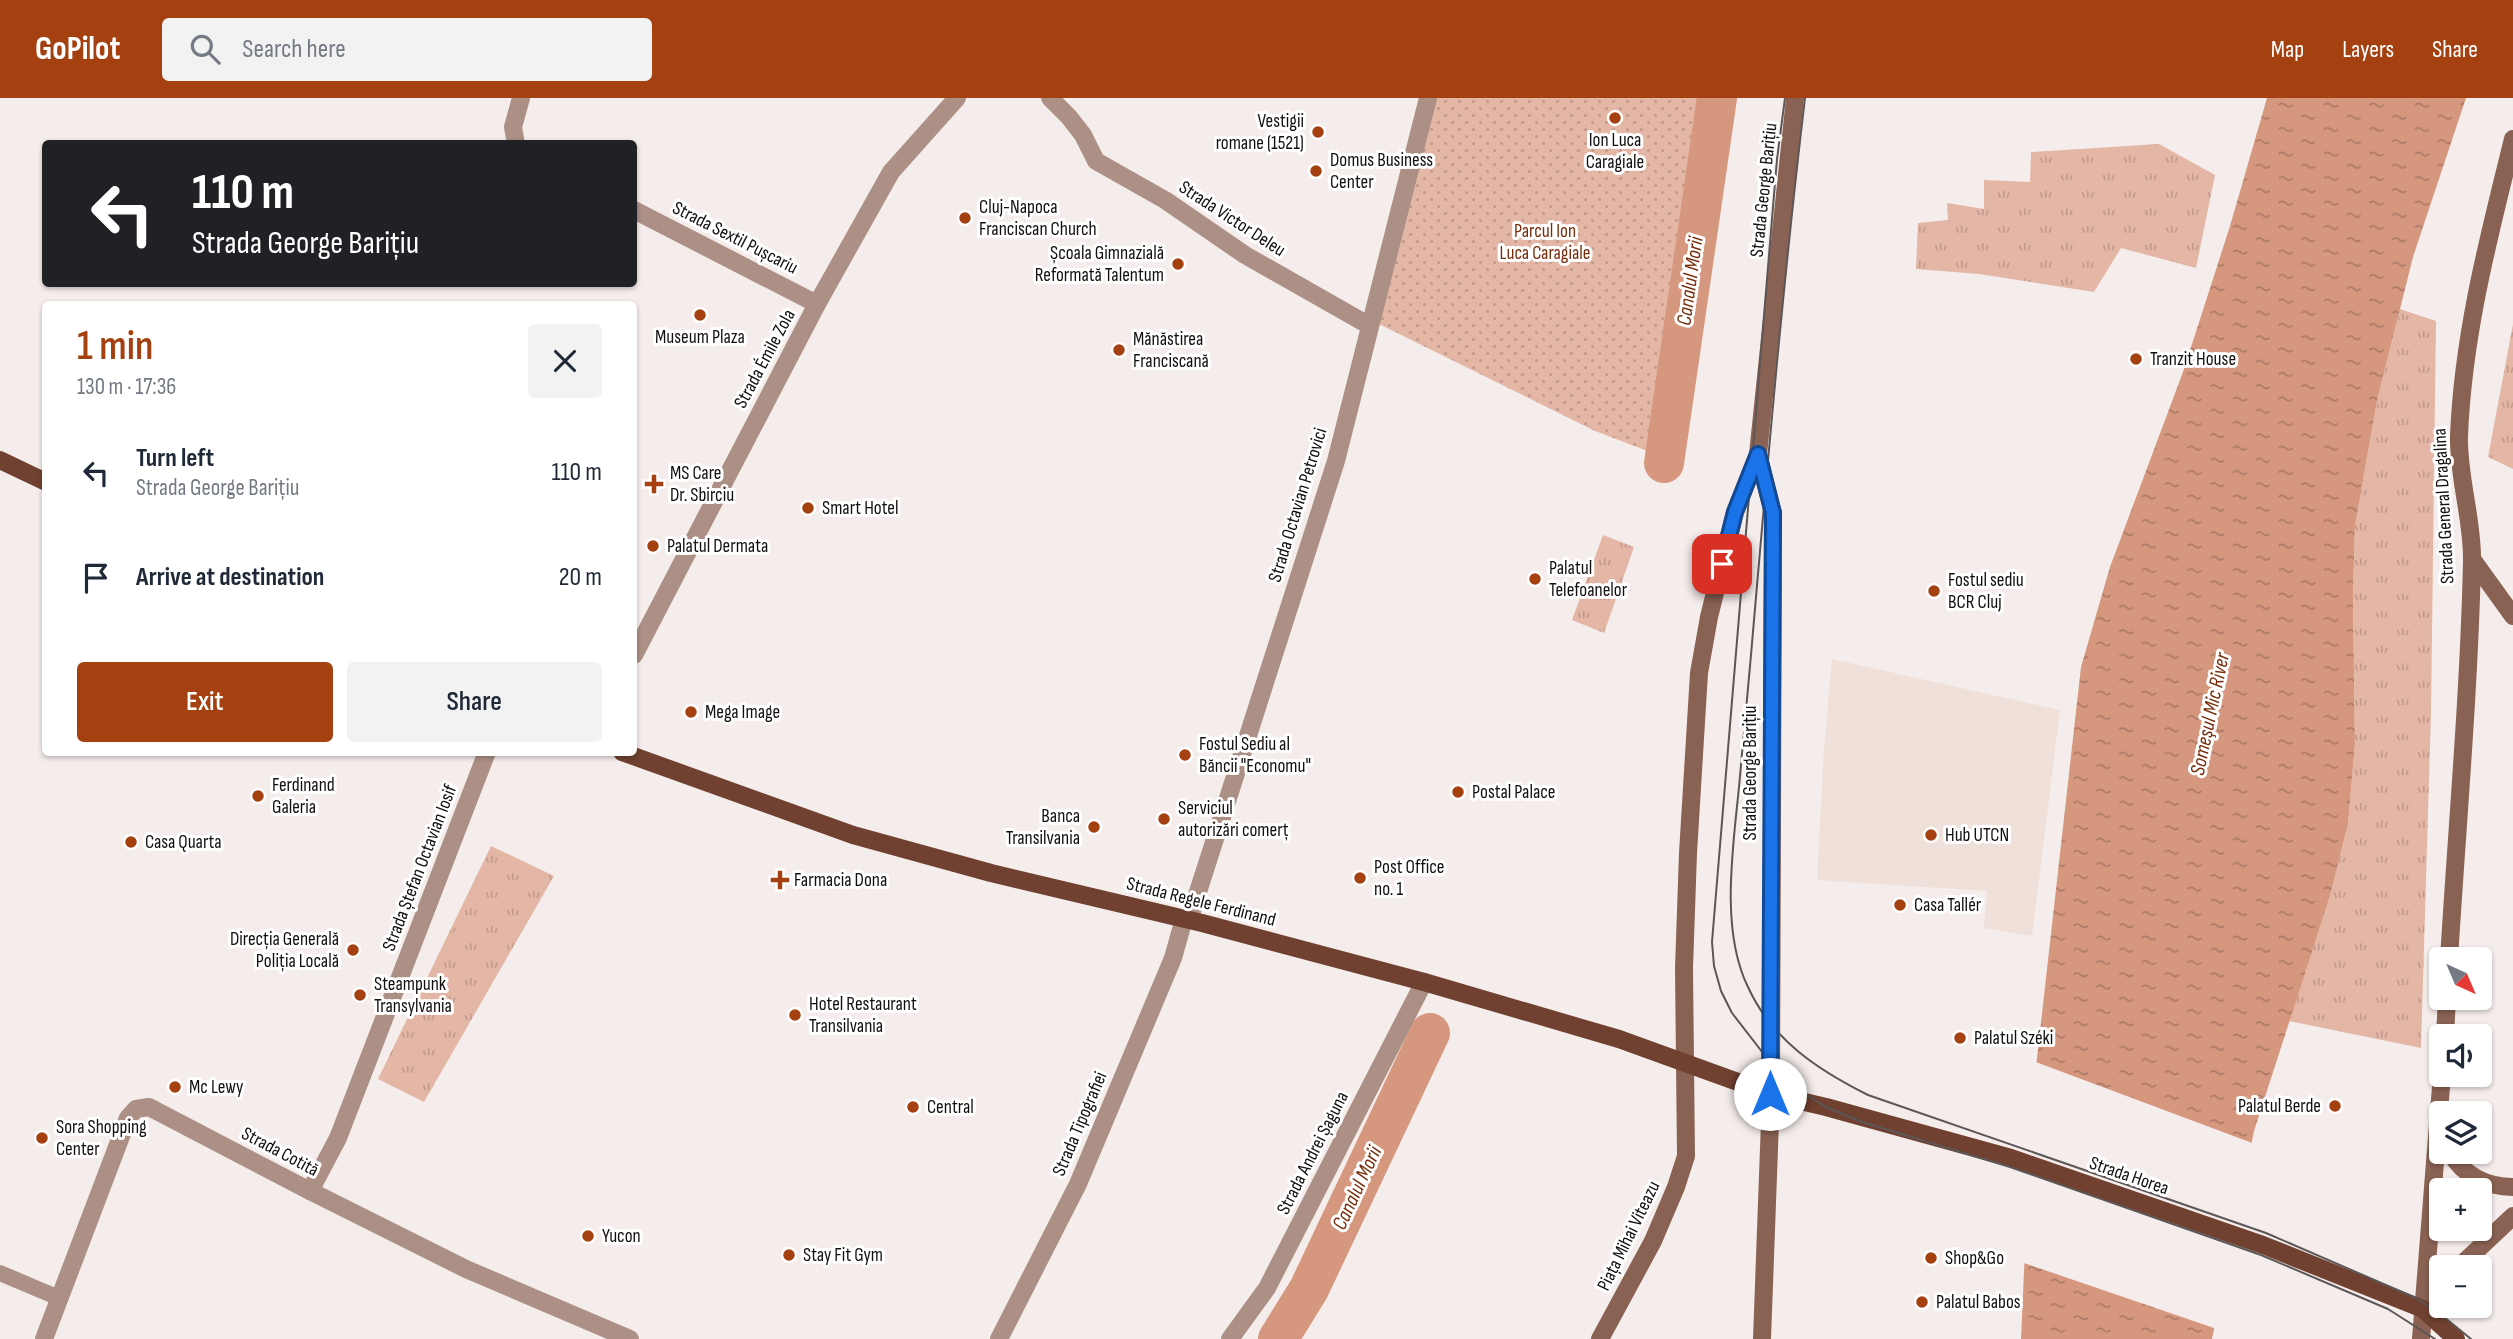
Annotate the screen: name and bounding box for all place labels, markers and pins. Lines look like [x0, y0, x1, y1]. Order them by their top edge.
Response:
place label: Vestigii romane (1521) [1216, 110, 1304, 155]
marker: Ion Luca Caragiale [1607, 110, 1623, 126]
marker: Vestigii romane (1521) [1310, 124, 1326, 140]
place label: Ion Luca Caragiale [1586, 129, 1644, 174]
place label: Domus Business Center [1330, 149, 1433, 194]
marker: Domus Business Center [1308, 163, 1324, 179]
place label: Cluj-Napoca Franciscan Church [979, 196, 1097, 241]
marker: Cluj-Napoca Franciscan Church [957, 210, 973, 226]
place label: Școala Gimnazială Reformată Talentum [1035, 242, 1164, 287]
marker: Școala Gimnazială Reformată Talentum [1170, 256, 1186, 272]
marker: Museum Plaza [692, 307, 708, 323]
place label: Museum Plaza [655, 326, 745, 349]
place label: Mănăstirea Franciscană [1133, 328, 1209, 373]
marker: Mănăstirea Franciscană [1111, 342, 1127, 358]
place label: Tranzit House [2150, 348, 2236, 371]
marker: Tranzit House [2128, 351, 2144, 367]
place label: MS Care Dr. Sbirciu [670, 462, 734, 507]
marker: MS Care Dr. Sbirciu [644, 474, 664, 494]
place label: Smart Hotel [822, 497, 899, 520]
marker: Smart Hotel [800, 500, 816, 516]
pin [1692, 534, 1752, 594]
place label: Palatul Dermata [667, 535, 768, 558]
marker: Palatul Dermata [645, 538, 661, 554]
place label: Palatul Telefoanelor [1549, 557, 1628, 602]
place label: Fostul sediu BCR Cluj [1948, 569, 2024, 614]
marker: Palatul Telefoanelor [1527, 571, 1543, 587]
marker: Fostul sediu BCR Cluj [1926, 583, 1942, 599]
place label: Mega Image [705, 701, 780, 724]
marker: Mega Image [683, 704, 699, 720]
place label: Fostul Sediu al Băncii "Economu" [1199, 733, 1311, 778]
marker: Fostul Sediu al Băncii "Economu" [1177, 747, 1193, 763]
place label: Ferdinand Galeria [272, 774, 335, 819]
place label: Postal Palace [1472, 781, 1555, 804]
marker: Postal Palace [1450, 784, 1466, 800]
marker: Ferdinand Galeria [250, 788, 266, 804]
place label: Serviciul autorizări comerț [1178, 797, 1289, 842]
place label: Banca Transilvania [1006, 805, 1080, 850]
marker: Serviciul autorizări comerț [1156, 811, 1172, 827]
marker: Banca Transilvania [1086, 819, 1102, 835]
place label: Hub UTCN [1945, 824, 2009, 847]
marker: Hub UTCN [1923, 827, 1939, 843]
place label: Casa Quarta [145, 831, 222, 854]
marker: Casa Quarta [123, 834, 139, 850]
place label: Post Office no. 1 [1374, 856, 1445, 901]
place label: Farmacia Dona [794, 869, 887, 892]
marker: Post Office no. 1 [1352, 870, 1368, 886]
marker: Farmacia Dona [772, 872, 788, 888]
place label: Casa Tallér [1914, 894, 1982, 917]
marker: Casa Tallér [1892, 897, 1908, 913]
place label: Direcția Generală Poliția Locală [230, 928, 339, 973]
marker: Direcția Generală Poliția Locală [345, 942, 361, 958]
place label: Steampunk Transylvania [374, 973, 452, 1018]
marker: Steampunk Transylvania [352, 987, 368, 1003]
place label: Hotel Restaurant Transilvania [809, 993, 917, 1038]
marker: Hotel Restaurant Transilvania [787, 1007, 803, 1023]
place label: Palatul Széki [1974, 1027, 2053, 1050]
marker: Palatul Széki [1952, 1030, 1968, 1046]
place label: Mc Lewy [189, 1076, 244, 1099]
marker: Mc Lewy [167, 1079, 183, 1095]
place label: Palatul Berde [2238, 1095, 2321, 1118]
place label: Central [927, 1096, 974, 1119]
marker: Palatul Berde [2327, 1098, 2343, 1114]
marker: Central [905, 1099, 921, 1115]
place label: Sora Shopping Center [56, 1116, 147, 1161]
marker: Sora Shopping Center [34, 1130, 50, 1146]
place label: Yucon [602, 1225, 641, 1248]
marker: Yucon [580, 1228, 596, 1244]
place label: Stay Fit Gym [803, 1244, 883, 1267]
marker: Stay Fit Gym [781, 1247, 797, 1263]
place label: Shop&Go [1945, 1247, 2004, 1270]
marker: Shop&Go [1923, 1250, 1939, 1266]
place label: Palatul Babos [1936, 1291, 2021, 1314]
marker: Palatul Babos [1914, 1294, 1930, 1310]

